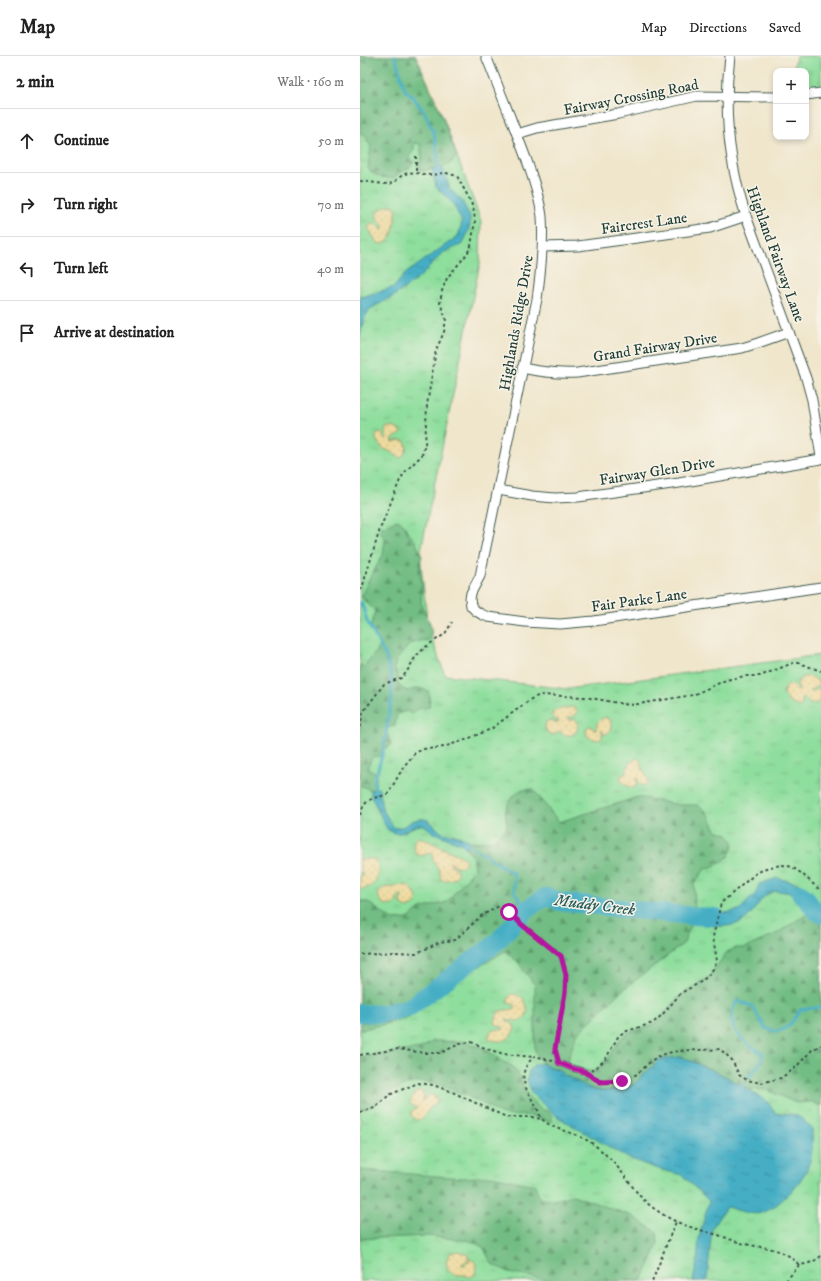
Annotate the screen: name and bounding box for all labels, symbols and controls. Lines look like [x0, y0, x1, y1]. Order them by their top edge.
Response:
text: Map [20, 16, 55, 39]
text: Map [641, 19, 667, 37]
text: Directions [689, 19, 747, 37]
text: Saved [769, 19, 801, 37]
map controls [773, 68, 809, 140]
button: + [773, 68, 809, 104]
text: 2 min [16, 71, 54, 93]
text: Walk · 160 m [277, 74, 344, 90]
street label: Fairway Crossing Road [562, 75, 701, 120]
button: − [773, 104, 809, 140]
icon: ahead [16, 130, 38, 152]
text: Continue [54, 131, 109, 150]
text: 50 m [318, 133, 344, 149]
street label: Highland Fairway Lane [742, 184, 809, 325]
icon: right [16, 194, 38, 216]
text: Turn right [54, 195, 117, 214]
text: 70 m [318, 197, 344, 213]
street label: Faircrest Lane [600, 208, 688, 239]
street label: Highlands Ridge Drive [495, 254, 538, 392]
icon: left [16, 258, 38, 280]
text: Turn left [54, 259, 108, 278]
text: 40 m [317, 261, 344, 277]
icon: arrive [16, 322, 38, 344]
text: Arrive at destination [54, 323, 174, 342]
street label: Grand Fairway Drive [592, 328, 718, 367]
street label: Fairway Glen Drive [598, 453, 716, 490]
street label: Fair Parke Lane [590, 584, 688, 617]
water label: Muddy Creek [553, 890, 636, 920]
route start [500, 903, 518, 921]
route end [613, 1072, 631, 1090]

